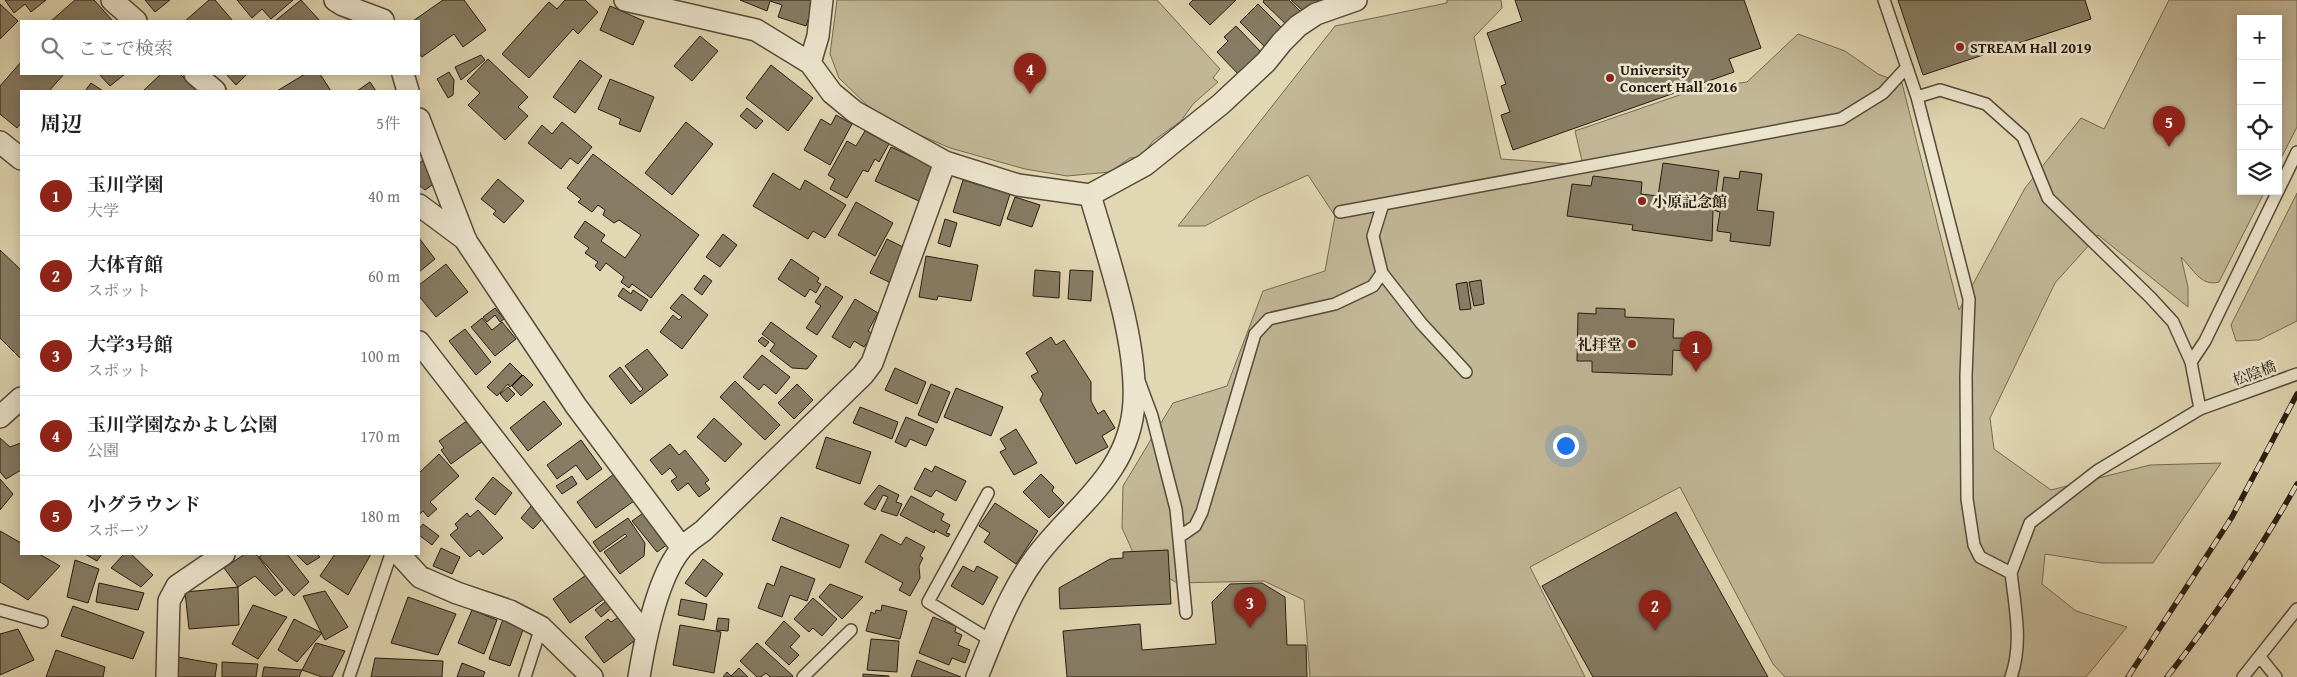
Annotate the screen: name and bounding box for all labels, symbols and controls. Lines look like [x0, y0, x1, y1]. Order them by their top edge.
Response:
map controls [2237, 15, 2282, 195]
button: + [2237, 15, 2282, 60]
search box [20, 20, 420, 75]
icon: search [38, 34, 66, 62]
text: ここで検索 [78, 34, 173, 62]
place label: STREAM Hall 2019 [1970, 37, 2092, 58]
marker: STREAM Hall 2019 [1954, 41, 1966, 53]
pin: 4 [1014, 53, 1046, 94]
place label: University Concert Hall 2016 [1620, 59, 1737, 97]
button: − [2237, 60, 2282, 105]
marker: University Concert Hall 2016 [1604, 72, 1616, 84]
button: locate [2237, 105, 2282, 150]
pin: 5 [2153, 106, 2185, 147]
text: 周辺 [40, 108, 82, 139]
text: 5件 [376, 111, 400, 135]
button: layers [2237, 150, 2282, 195]
text: 玉川学園 [87, 170, 163, 198]
text: 1 [52, 184, 60, 208]
text: 40 m [368, 184, 400, 208]
place label: 小原記念館 [1652, 191, 1727, 212]
marker: 小原記念館 [1636, 195, 1648, 207]
text: 大学 [87, 198, 119, 222]
text: 大体育館 [87, 250, 163, 278]
text: 2 [52, 264, 60, 288]
text: 60 m [368, 264, 400, 288]
text: スポット [87, 278, 151, 302]
text: 大学3号館 [87, 330, 173, 358]
pin: 1 [1680, 331, 1712, 372]
place label: 礼拝堂 [1577, 334, 1622, 355]
marker: 礼拝堂 [1626, 338, 1638, 350]
text: 3 [52, 344, 60, 368]
text: 100 m [360, 344, 400, 368]
street label: 松陰橋 [2229, 355, 2279, 391]
text: スポット [87, 358, 151, 382]
text: 玉川学園なかよし公園 [87, 410, 277, 438]
text: 4 [52, 424, 60, 448]
text: 170 m [360, 424, 400, 448]
your location [1553, 433, 1579, 459]
text: 公園 [87, 438, 119, 462]
text: 小グラウンド [87, 490, 201, 518]
text: 5 [52, 504, 60, 528]
text: 180 m [360, 504, 400, 528]
text: スポーツ [87, 518, 150, 542]
pin: 3 [1234, 587, 1266, 628]
pin: 2 [1639, 590, 1671, 631]

